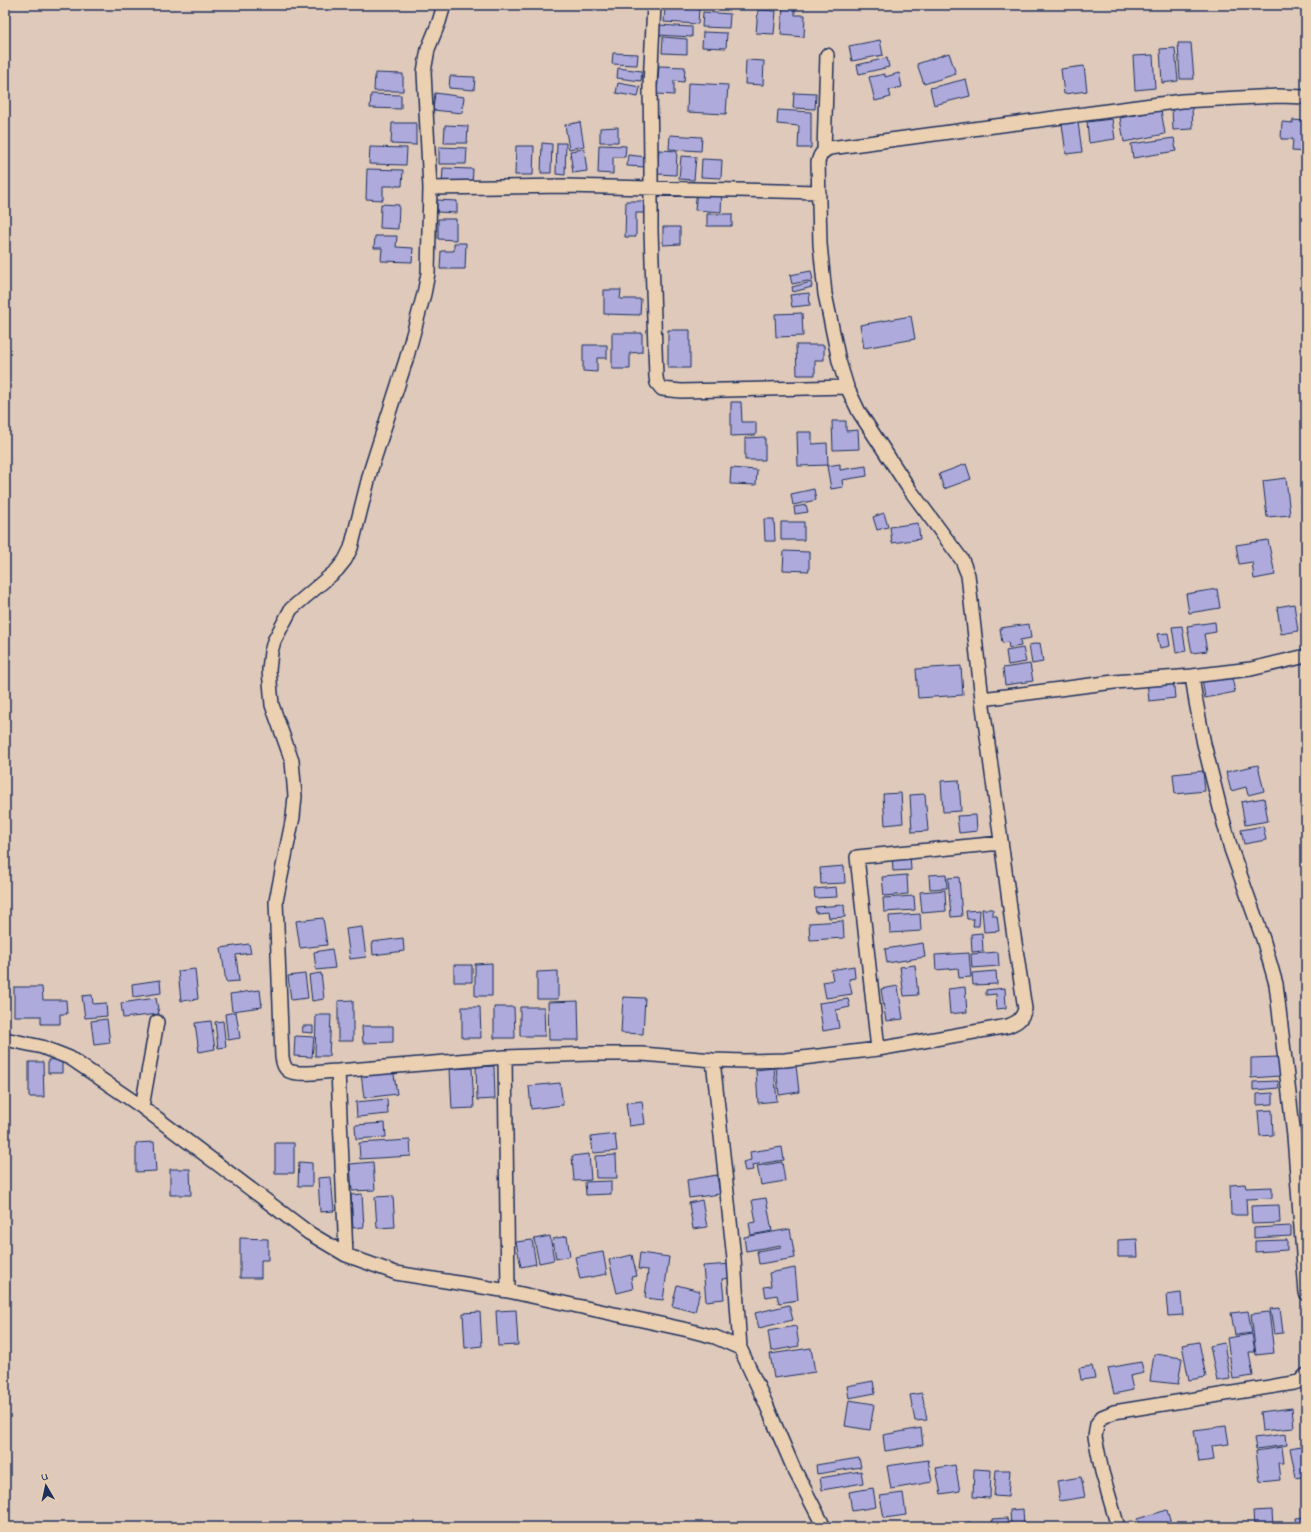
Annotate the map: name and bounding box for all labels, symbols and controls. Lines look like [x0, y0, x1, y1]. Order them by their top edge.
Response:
north arrow [26, 1466, 66, 1506]
text: U [40, 1469, 49, 1486]

